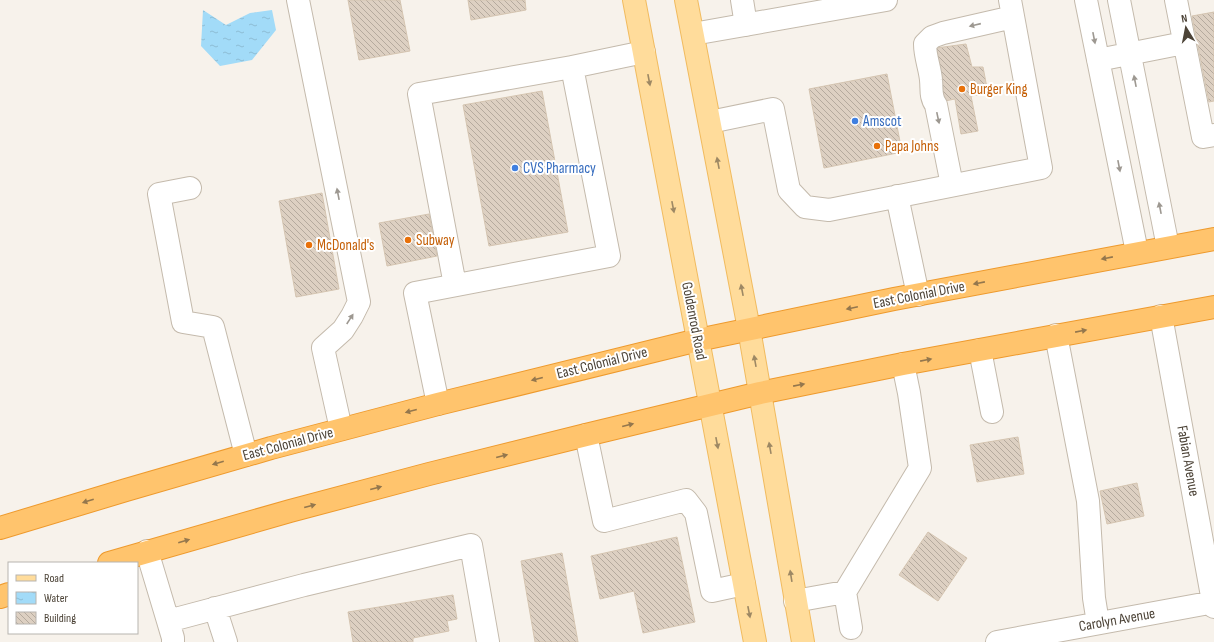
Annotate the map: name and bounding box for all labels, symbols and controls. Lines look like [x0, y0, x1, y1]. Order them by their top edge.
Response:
north arrow [1166, 8, 1206, 48]
text: N [1180, 12, 1188, 26]
one-way arrow [968, 23, 981, 29]
one-way arrow [1091, 32, 1097, 44]
one-way arrow [646, 74, 652, 86]
one-way arrow [1131, 75, 1137, 87]
place label: Burger King [970, 80, 1028, 99]
marker: Burger King [957, 84, 967, 94]
place label: Amscot [862, 112, 902, 131]
one-way arrow [936, 112, 942, 124]
marker: Amscot [850, 116, 860, 126]
place label: Papa Johns [885, 137, 939, 156]
marker: Papa Johns [872, 141, 882, 151]
one-way arrow [714, 157, 720, 169]
place label: CVS Pharmacy [523, 159, 596, 178]
one-way arrow [1117, 160, 1123, 172]
marker: CVS Pharmacy [510, 163, 520, 173]
one-way arrow [334, 188, 340, 200]
one-way arrow [670, 201, 676, 214]
one-way arrow [1157, 202, 1163, 215]
place label: Subway [416, 231, 455, 250]
marker: Subway [403, 235, 413, 245]
place label: McDonald's [317, 236, 375, 255]
marker: McDonald's [304, 240, 314, 250]
one-way arrow [1101, 256, 1113, 262]
street label: East Colonial Drive [872, 277, 966, 313]
street label: Goldenrod Road [677, 280, 711, 362]
one-way arrow [973, 280, 985, 286]
one-way arrow [739, 284, 745, 296]
one-way arrow [845, 305, 858, 311]
one-way arrow [346, 314, 354, 324]
one-way arrow [1075, 327, 1088, 333]
street label: East Colonial Drive [555, 343, 649, 383]
one-way arrow [752, 355, 758, 367]
one-way arrow [920, 357, 932, 363]
one-way arrow [531, 377, 543, 383]
one-way arrow [793, 382, 805, 388]
one-way arrow [405, 408, 417, 414]
one-way arrow [622, 421, 634, 427]
street label: East Colonial Drive [241, 423, 335, 465]
street label: Fabian Avenue [1172, 424, 1204, 498]
one-way arrow [715, 437, 721, 449]
one-way arrow [767, 442, 773, 454]
one-way arrow [496, 453, 508, 459]
one-way arrow [212, 460, 224, 466]
one-way arrow [370, 485, 382, 491]
one-way arrow [82, 498, 94, 504]
one-way arrow [304, 503, 316, 509]
one-way arrow [179, 538, 191, 544]
legend [8, 562, 138, 634]
one-way arrow [788, 570, 794, 582]
text: Road [44, 571, 64, 586]
text: Water [44, 591, 68, 606]
street label: Carolyn Avenue [1077, 604, 1157, 636]
one-way arrow [746, 606, 752, 618]
text: Building [44, 611, 76, 626]

